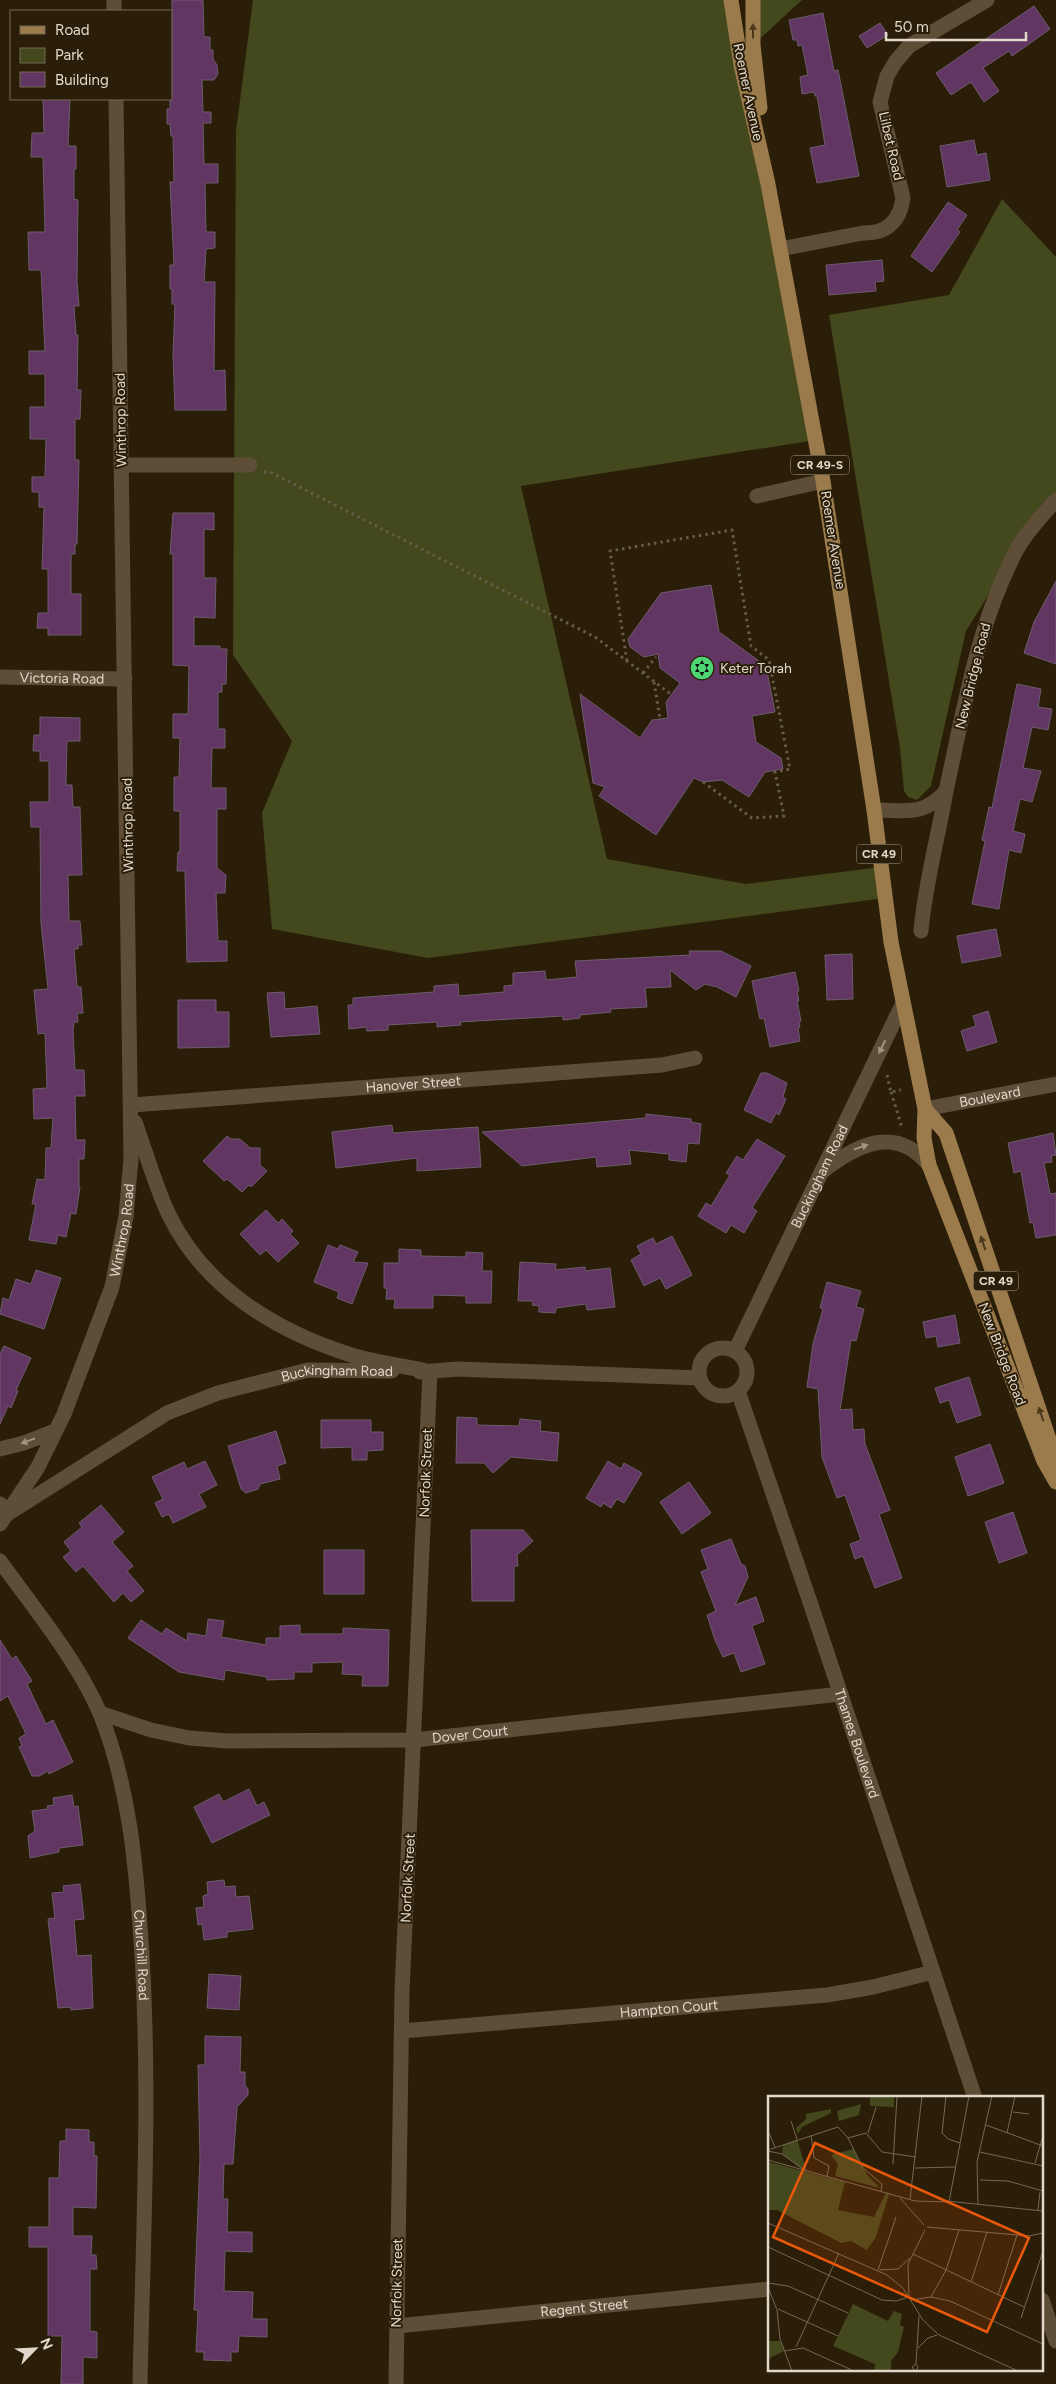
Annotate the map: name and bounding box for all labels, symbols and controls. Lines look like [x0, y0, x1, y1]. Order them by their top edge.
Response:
legend [10, 10, 172, 100]
scale bar [886, 10, 1026, 42]
text: 50 m [894, 18, 929, 36]
text: Road [55, 21, 90, 39]
one-way arrow [749, 23, 757, 39]
street label: Roemer Avenue [729, 42, 767, 143]
text: Park [55, 46, 84, 64]
text: Building [55, 71, 109, 89]
street label: Lilbet Road [875, 110, 907, 182]
street label: Winthrop Road [112, 373, 130, 467]
road number: CR 49-S [791, 456, 849, 474]
street label: Roemer Avenue [817, 489, 849, 591]
street label: New Bridge Road [952, 621, 994, 731]
synagogue icon: Keter Torah [689, 655, 715, 681]
place label: Keter Torah [720, 660, 792, 677]
street label: Victoria Road [19, 669, 105, 687]
street label: Winthrop Road [119, 778, 137, 872]
road number: CR 49 [856, 844, 902, 864]
one-way arrow [878, 1040, 886, 1054]
street label: Hanover Street [365, 1072, 462, 1096]
street label: Boulevard [958, 1082, 1022, 1111]
street label: Buckingham Road [787, 1122, 851, 1231]
one-way arrow [854, 1143, 869, 1150]
street label: Winthrop Road [106, 1183, 137, 1278]
one-way arrow [979, 1235, 987, 1250]
road number: CR 49 [974, 1272, 1018, 1290]
street label: New Bridge Road [975, 1300, 1029, 1408]
street label: Buckingham Road [279, 1361, 393, 1385]
one-way arrow [1037, 1406, 1044, 1421]
street label: Norfolk Street [416, 1428, 436, 1518]
one-way arrow [20, 1437, 35, 1445]
street label: Thames Boulevard [831, 1686, 883, 1800]
street label: Dover Court [431, 1721, 509, 1747]
street label: Norfolk Street [397, 1833, 419, 1923]
street label: Churchill Road [130, 1909, 153, 2001]
street label: Hampton Court [619, 1996, 719, 2021]
inset map [768, 2096, 1044, 2372]
street label: Norfolk Street [388, 2238, 406, 2328]
street label: Regent Street [539, 2295, 629, 2320]
north arrow [10, 2324, 60, 2374]
text: N [36, 2336, 56, 2352]

